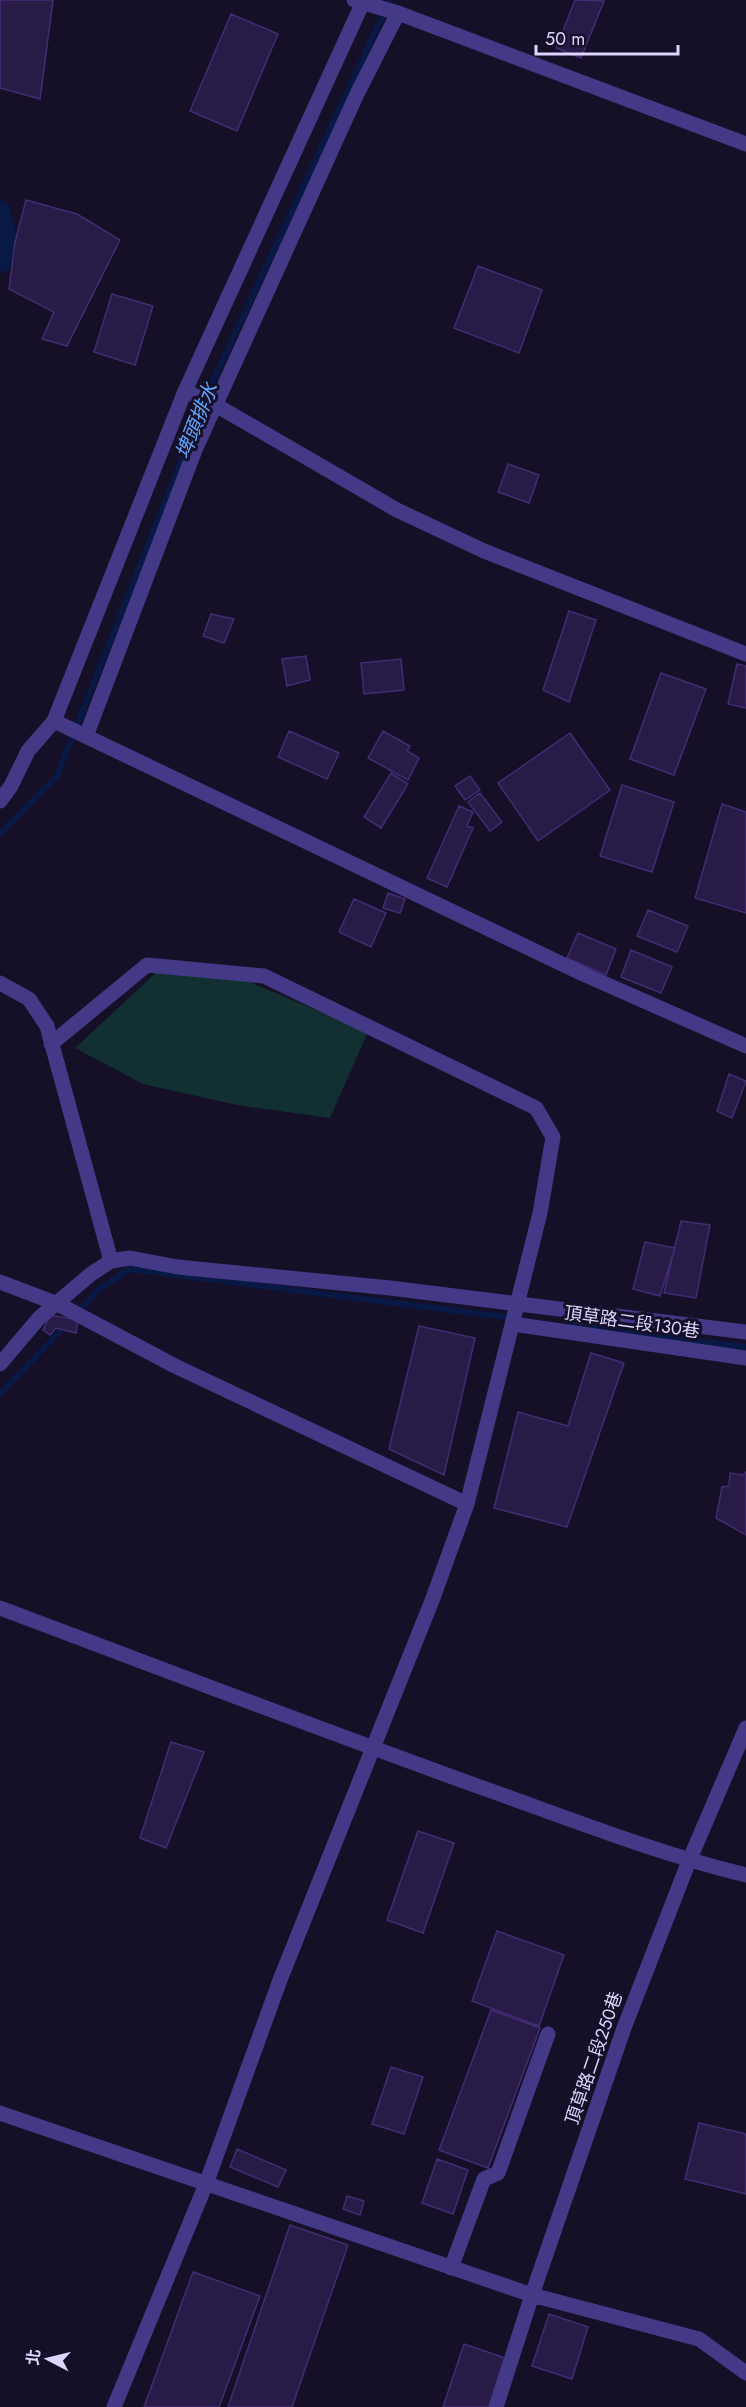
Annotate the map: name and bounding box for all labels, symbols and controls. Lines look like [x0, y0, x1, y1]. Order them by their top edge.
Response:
scale bar [536, 18, 678, 56]
text: 50 m [545, 26, 585, 52]
water label: 埤頭排水 [169, 378, 226, 464]
street label: 頂草路二段130巷 [562, 1300, 702, 1344]
street label: 頂草路二段250巷 [559, 1988, 629, 2128]
north arrow [18, 2329, 78, 2389]
text: 北 [21, 2348, 46, 2367]

